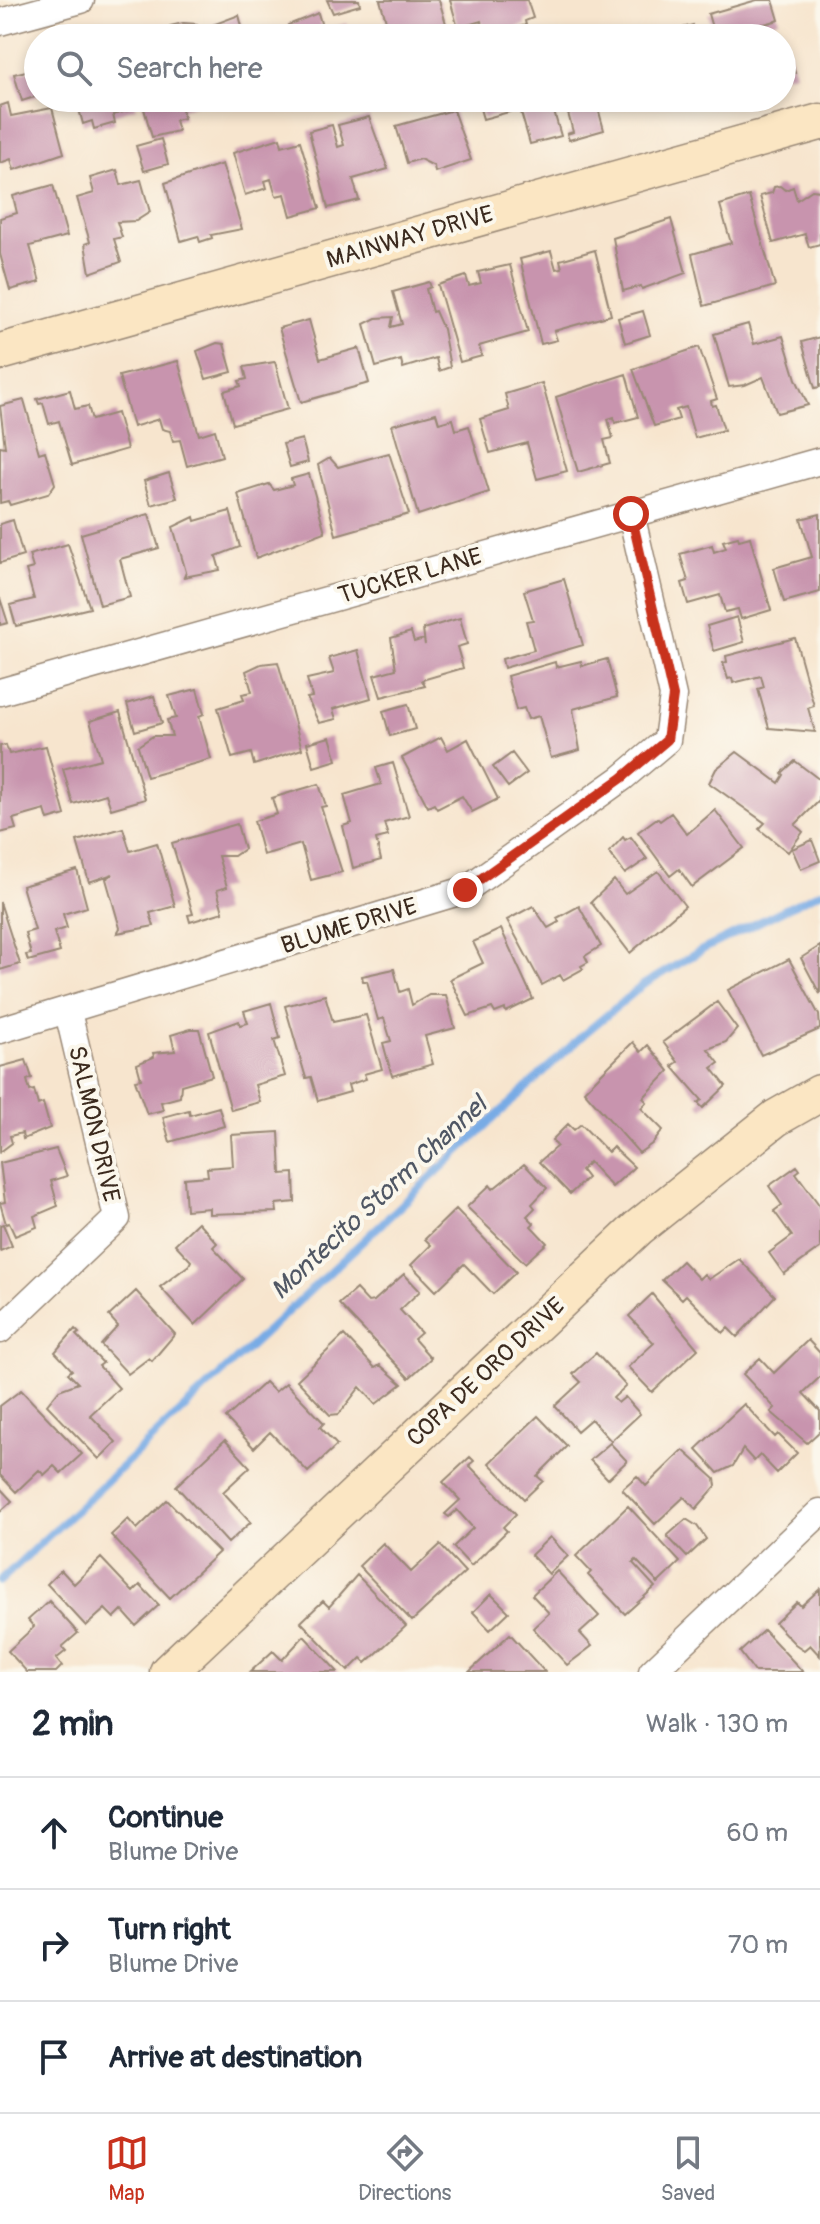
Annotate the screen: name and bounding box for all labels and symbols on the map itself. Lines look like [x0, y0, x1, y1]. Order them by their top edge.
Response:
street label: MAINWAY DRIVE [323, 199, 497, 275]
route start [613, 496, 649, 532]
street label: TUCKER LANE [335, 542, 485, 610]
route end [447, 872, 483, 908]
street label: BLUME DRIVE [278, 892, 420, 960]
street label: SALMON DRIVE [62, 1043, 126, 1205]
water label: Montecito Storm Channel [264, 1088, 496, 1306]
street label: COPA DE ORO DRIVE [401, 1291, 571, 1453]

